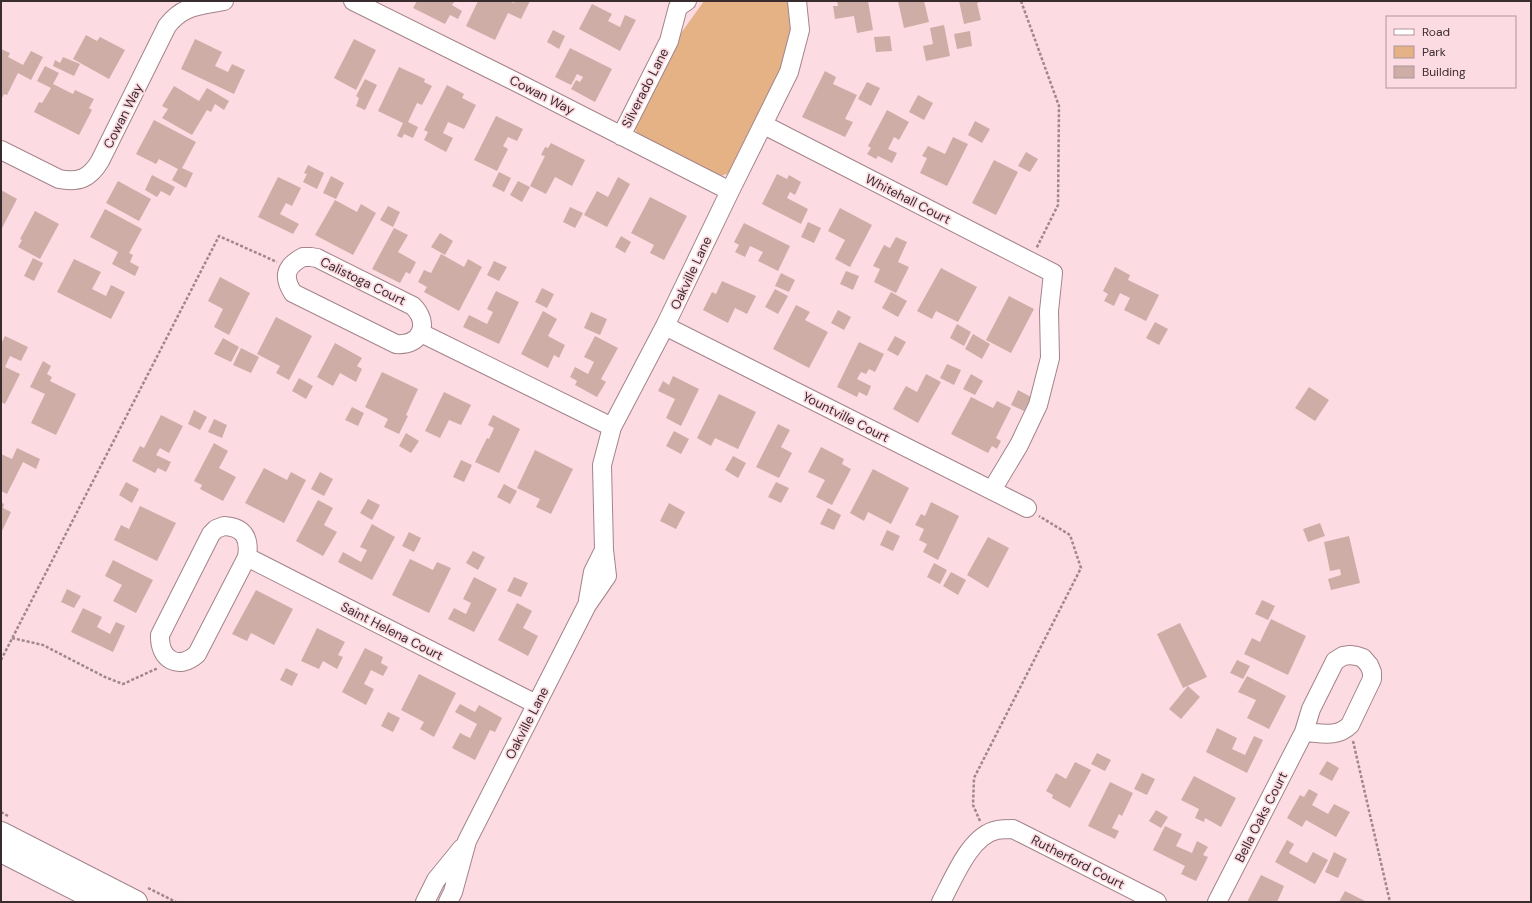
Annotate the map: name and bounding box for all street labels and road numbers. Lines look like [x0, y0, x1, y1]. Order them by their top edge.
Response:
street label: Silverado Lane [618, 45, 672, 131]
street label: Cowan Way [507, 71, 577, 119]
street label: Cowan Way [99, 81, 147, 151]
street label: Whitehall Court [862, 170, 954, 228]
street label: Oakville Lane [667, 234, 715, 312]
street label: Calistoga Court [317, 253, 409, 309]
street label: Yountville Court [800, 388, 892, 446]
street label: Saint Helena Court [338, 598, 446, 664]
street label: Oakville Lane [501, 684, 553, 762]
street label: Bella Oaks Court [1231, 769, 1291, 865]
street label: Rutherford Court [1029, 831, 1127, 893]

